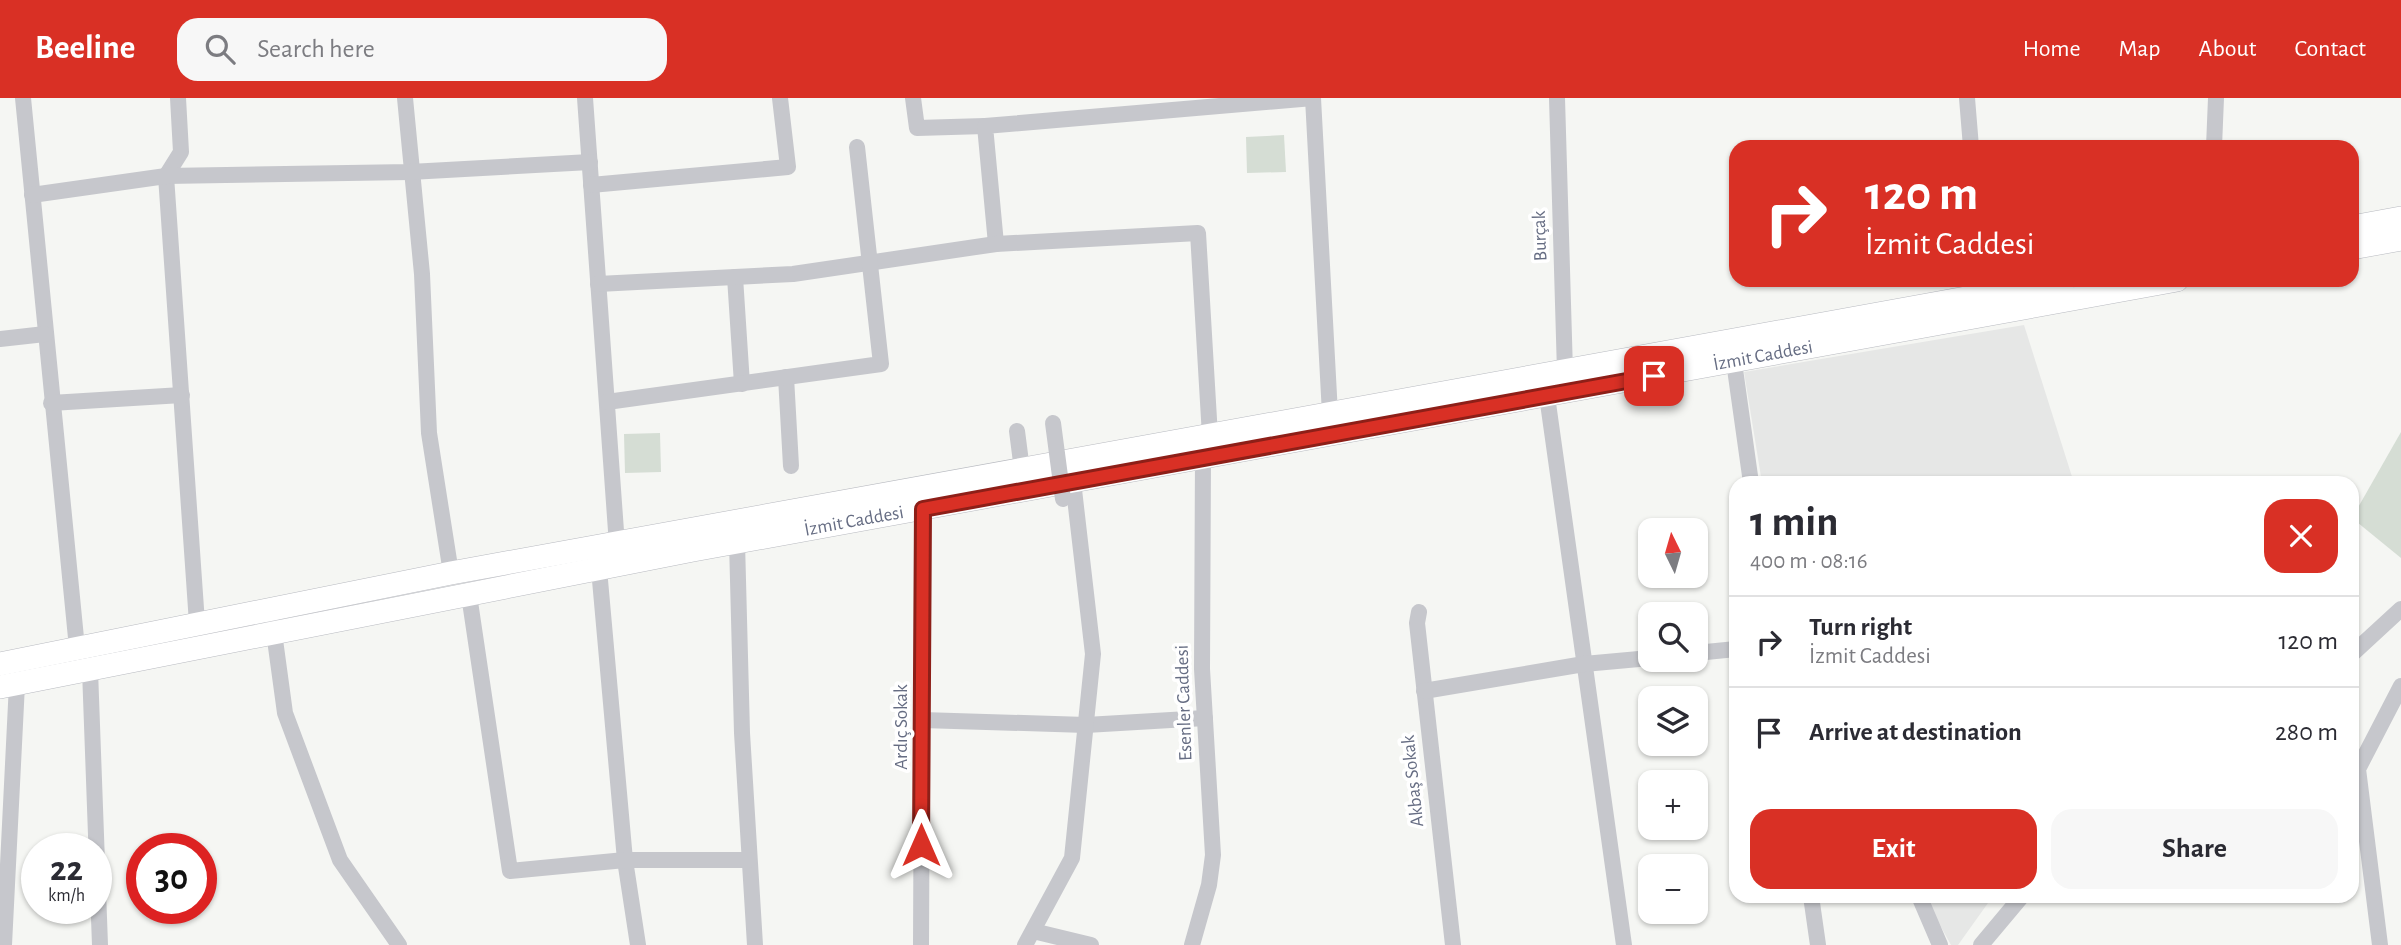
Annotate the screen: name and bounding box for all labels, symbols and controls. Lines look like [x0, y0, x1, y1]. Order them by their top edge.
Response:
search box [177, 18, 667, 81]
icon: search [201, 30, 239, 68]
text: Beeline [35, 32, 135, 65]
text: Search here [257, 36, 375, 62]
text: Home [2023, 37, 2081, 61]
text: Map [2119, 37, 2161, 61]
text: About [2199, 37, 2256, 61]
text: Contact [2294, 37, 2366, 61]
icon: right [1750, 168, 1841, 259]
text: 120 m [1865, 170, 1978, 219]
street label: Burçak [1530, 210, 1550, 262]
text: İzmit Caddesi [1865, 228, 2034, 260]
street label: İzmit Caddesi [1712, 337, 1814, 374]
pin [1624, 346, 1684, 406]
icon: arrive [1635, 357, 1673, 395]
button: close [2264, 499, 2338, 573]
text: 1 min [1750, 501, 1839, 543]
street label: İzmit Caddesi [803, 502, 905, 539]
north arrow [1638, 518, 1708, 588]
map controls [1638, 518, 1708, 924]
text: 400 m · 08:16 [1750, 550, 1867, 573]
button: search [1638, 602, 1708, 672]
text: Turn right [1809, 614, 1912, 640]
icon: right [1750, 623, 1788, 661]
text: 120 m [2278, 628, 2338, 654]
street label: Esenler Caddesi [1172, 645, 1196, 761]
text: İzmit Caddesi [1809, 645, 1931, 668]
street label: Ardıç Sokak [892, 684, 911, 770]
button: layers [1638, 686, 1708, 756]
icon: arrive [1750, 714, 1788, 752]
text: Arrive at destination [1809, 719, 2022, 745]
text: 280 m [2275, 719, 2338, 745]
street label: Akbaş Sokak [1399, 734, 1427, 828]
button: + [1638, 770, 1708, 840]
position arrow [884, 808, 958, 882]
button: Exit [1750, 809, 2037, 889]
button: Share [2051, 809, 2338, 889]
speed limit sign: 30 [126, 833, 217, 924]
text: 22 [50, 852, 83, 887]
button: − [1638, 854, 1708, 924]
text: km/h [48, 887, 85, 905]

